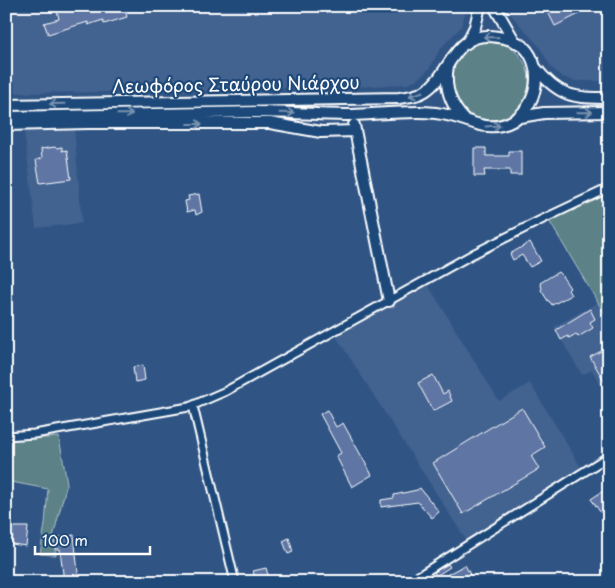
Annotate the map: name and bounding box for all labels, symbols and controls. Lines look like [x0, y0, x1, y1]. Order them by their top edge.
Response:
one-way arrow [483, 32, 500, 42]
street label: Λεωφόρος Σταύρου Νιάρχου [112, 68, 360, 99]
one-way arrow [409, 90, 425, 99]
one-way arrow [49, 99, 66, 109]
one-way arrow [576, 107, 593, 117]
one-way arrow [279, 108, 295, 118]
one-way arrow [116, 109, 133, 119]
one-way arrow [186, 119, 203, 129]
one-way arrow [484, 121, 500, 130]
scale bar [35, 523, 150, 555]
text: 100 m [42, 528, 88, 551]

